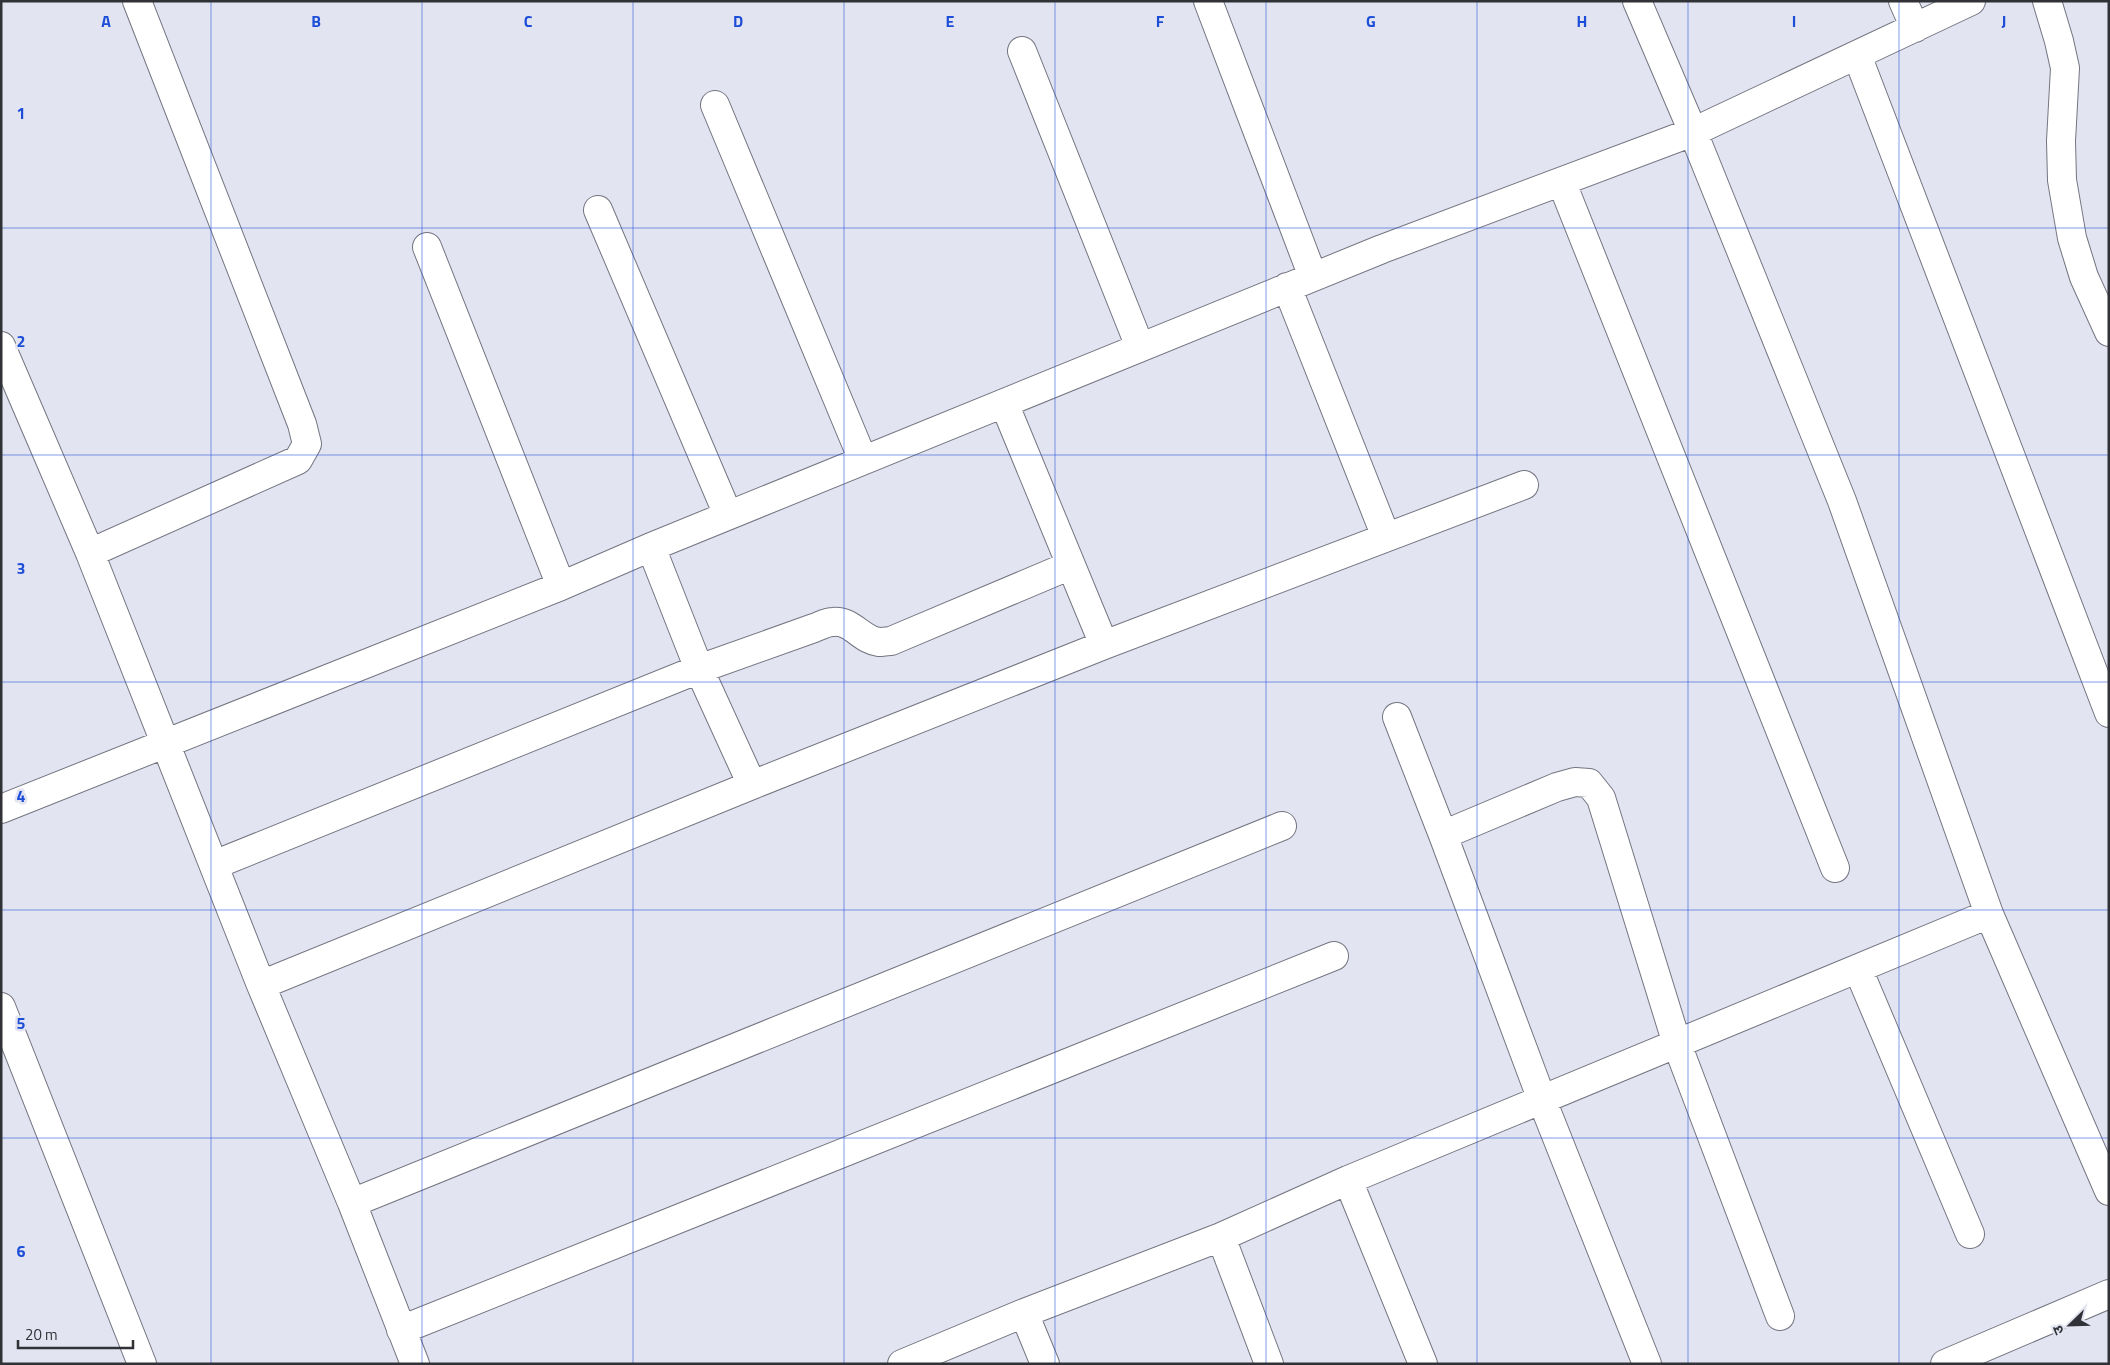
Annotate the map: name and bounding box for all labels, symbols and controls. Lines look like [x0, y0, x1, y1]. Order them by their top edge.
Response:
text: A [101, 9, 111, 33]
text: B [311, 9, 321, 33]
text: C [524, 9, 533, 33]
text: D [733, 9, 743, 33]
text: E [946, 9, 955, 33]
text: F [1156, 9, 1165, 33]
text: G [1366, 9, 1376, 33]
text: H [1577, 9, 1587, 33]
text: I [1792, 9, 1796, 33]
text: J [2002, 9, 2006, 33]
text: 1 [17, 101, 25, 125]
text: 2 [17, 329, 25, 353]
text: 3 [17, 556, 25, 580]
text: 4 [17, 784, 26, 808]
text: 5 [17, 1011, 26, 1035]
text: 6 [17, 1239, 26, 1263]
north arrow [2045, 1300, 2095, 1350]
scale bar [18, 1318, 132, 1350]
text: उ [2046, 1322, 2069, 1338]
text: 20 m [25, 1323, 58, 1346]

